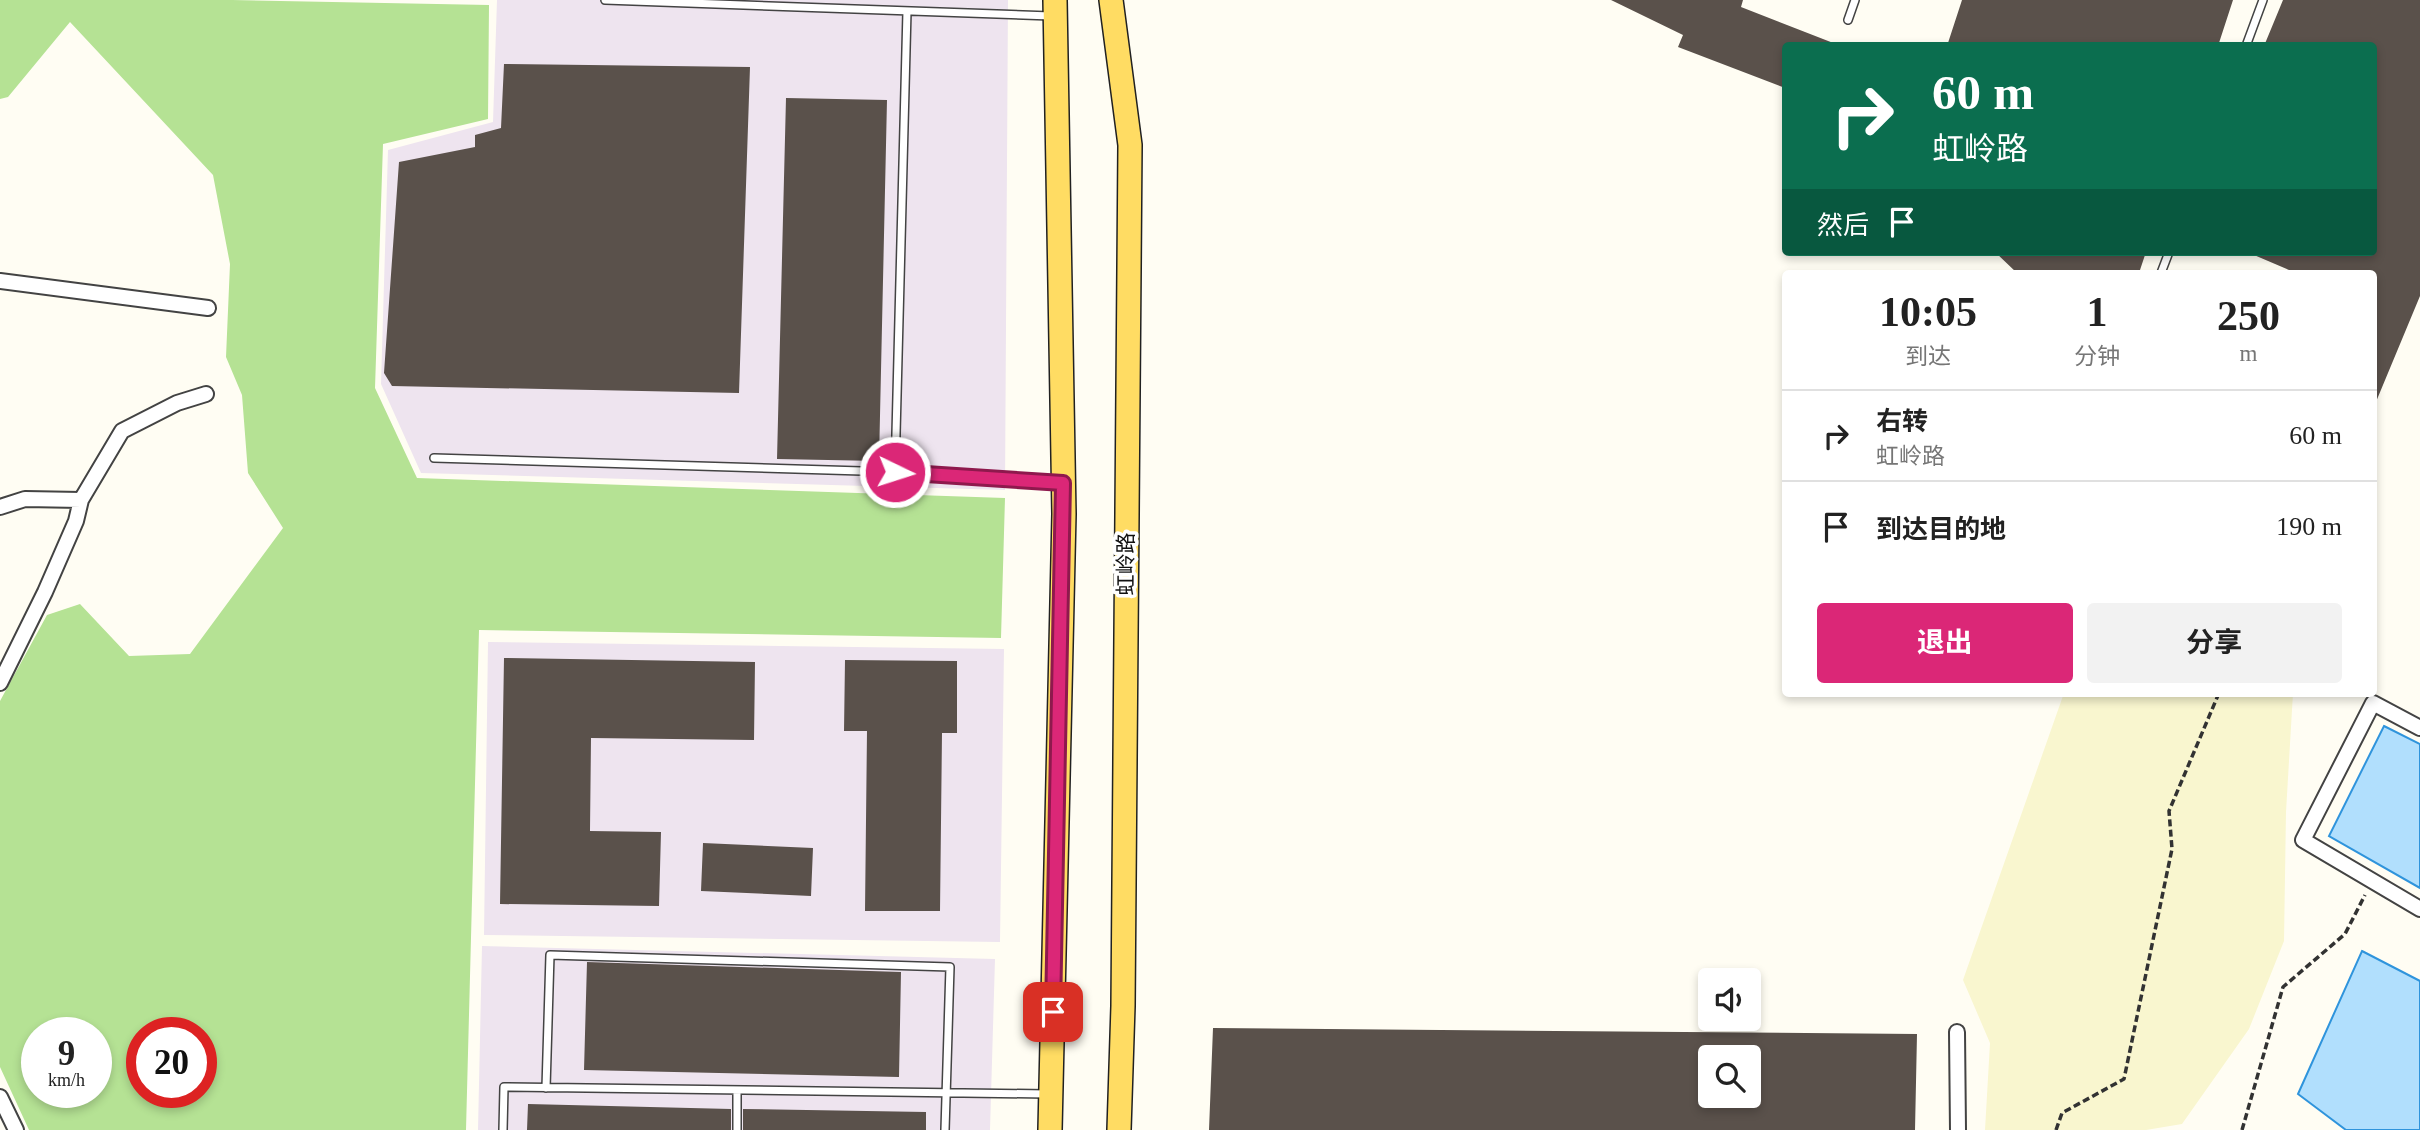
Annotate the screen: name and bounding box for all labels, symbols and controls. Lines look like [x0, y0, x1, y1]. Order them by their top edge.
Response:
text: 60 m [1932, 65, 2034, 120]
icon: right [1817, 70, 1908, 161]
text: 虹岭路 [1932, 131, 2028, 167]
icon: arrive [1883, 203, 1921, 241]
text: 然后 [1817, 211, 1869, 240]
text: 10:05 [1879, 289, 1977, 335]
text: 1 [2087, 289, 2108, 335]
text: 250 [2217, 293, 2280, 339]
text: m [2240, 341, 2257, 366]
text: 到达 [1905, 344, 1951, 369]
text: 分钟 [2074, 344, 2120, 369]
text: 右转 [1876, 407, 1928, 436]
icon: right [1817, 417, 1855, 455]
text: 60 m [2289, 421, 2342, 450]
position arrow [858, 435, 932, 509]
text: 虹岭路 [1876, 444, 1945, 469]
icon: arrive [1817, 508, 1855, 546]
text: 190 m [2276, 512, 2342, 541]
text: 到达目的地 [1876, 515, 2006, 544]
street label: 虹岭路 [1114, 533, 1138, 596]
button: 退出 [1817, 603, 2073, 683]
button: 分享 [2087, 603, 2342, 683]
map controls [1698, 968, 1761, 1108]
button: sound [1698, 968, 1761, 1031]
pin [1023, 982, 1083, 1042]
icon: arrive [1034, 993, 1072, 1031]
speed limit sign: 20 [126, 1017, 217, 1108]
text: 9 [58, 1034, 75, 1073]
button: search [1698, 1045, 1761, 1108]
text: km/h [48, 1070, 85, 1090]

